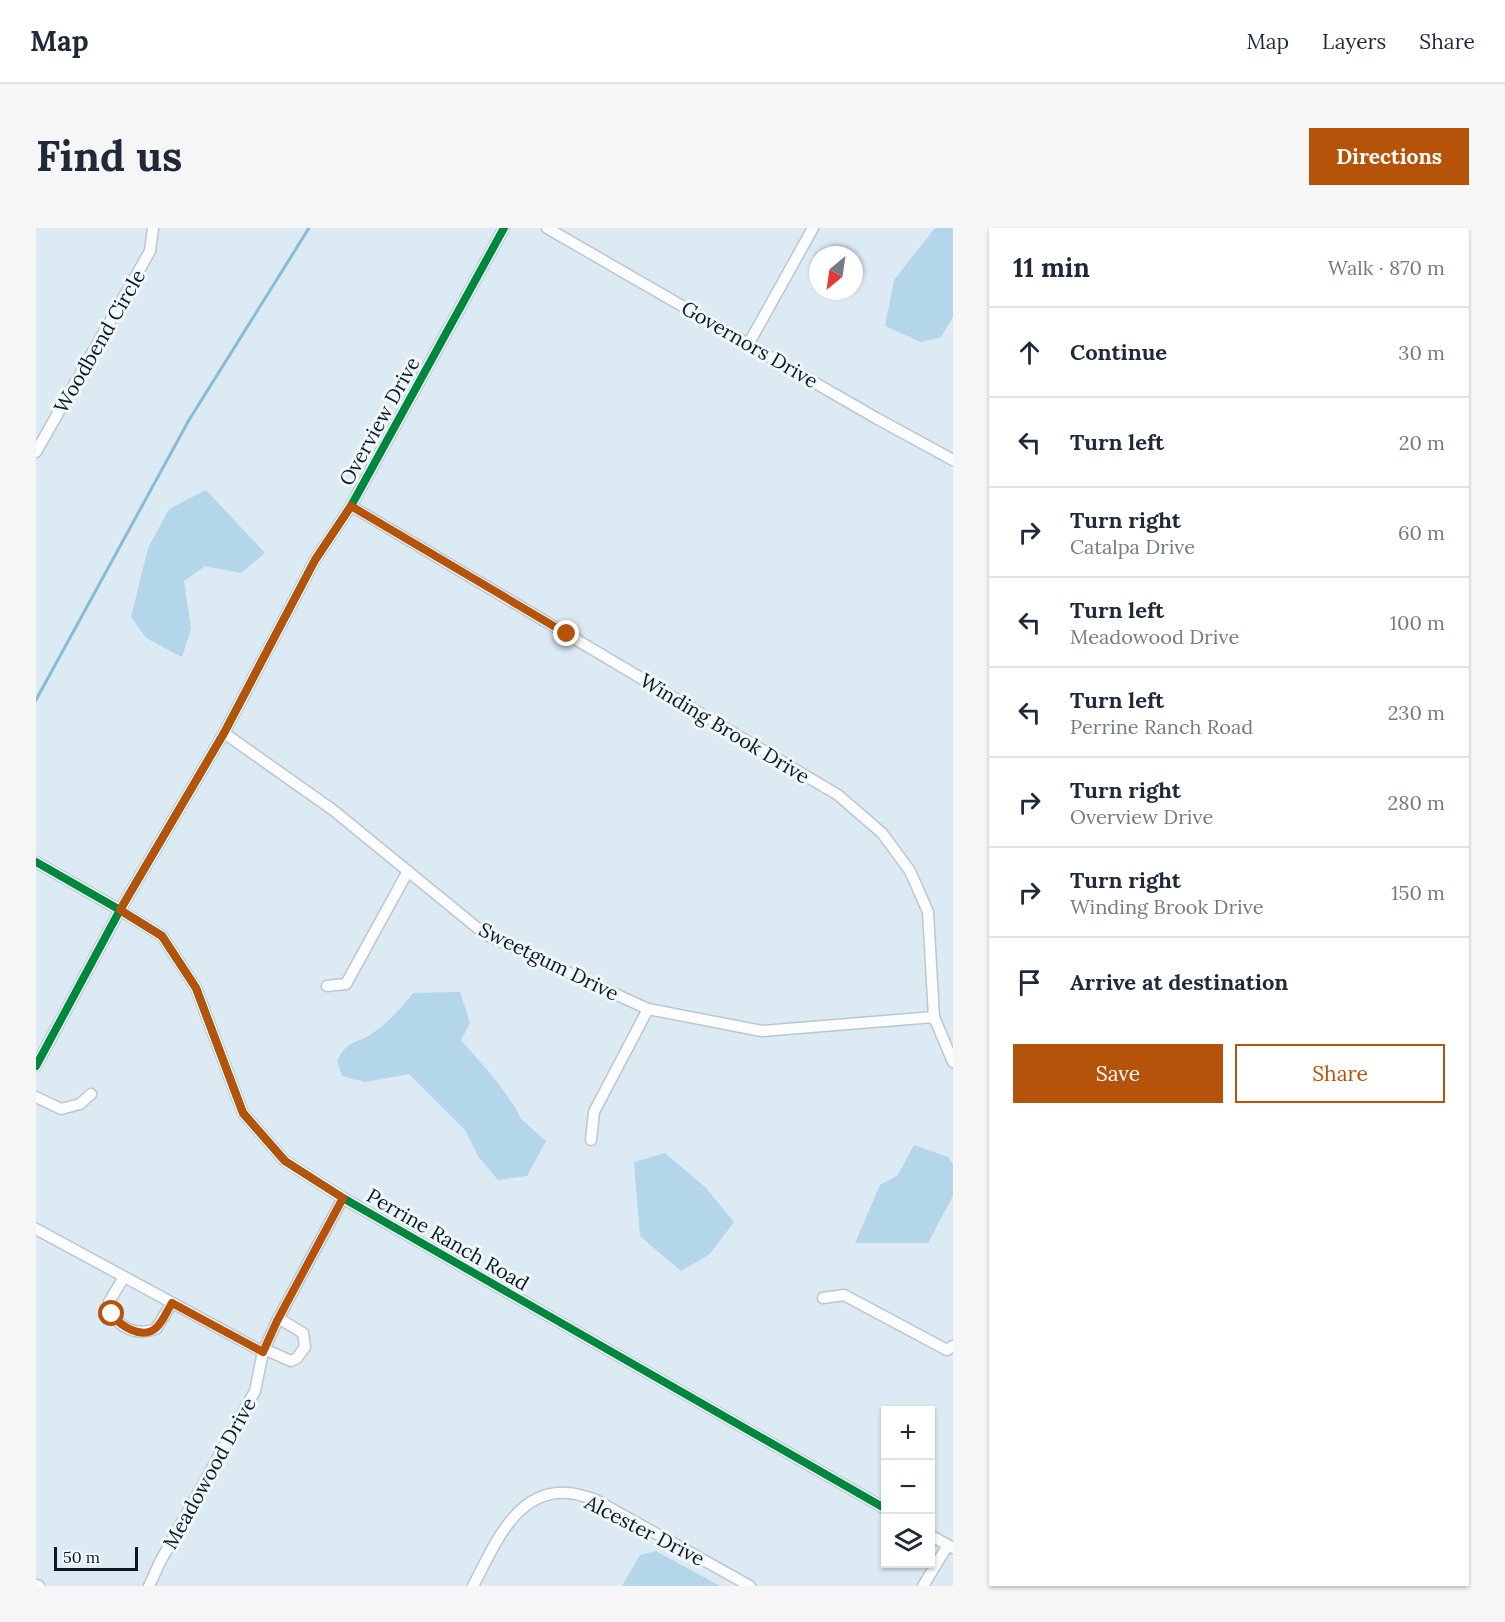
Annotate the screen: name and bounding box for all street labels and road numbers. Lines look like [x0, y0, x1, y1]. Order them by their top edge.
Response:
street label: Woodbend Circle [48, 265, 150, 417]
street label: Governors Drive [677, 295, 823, 393]
street label: Overview Drive [333, 352, 425, 490]
street label: Winding Brook Drive [636, 667, 815, 789]
street label: Sweetgum Drive [475, 916, 623, 1006]
street label: Perrine Ranch Road [362, 1182, 534, 1296]
street label: Meadowood Drive [157, 1393, 261, 1553]
street label: Alcester Drive [580, 1489, 709, 1571]

